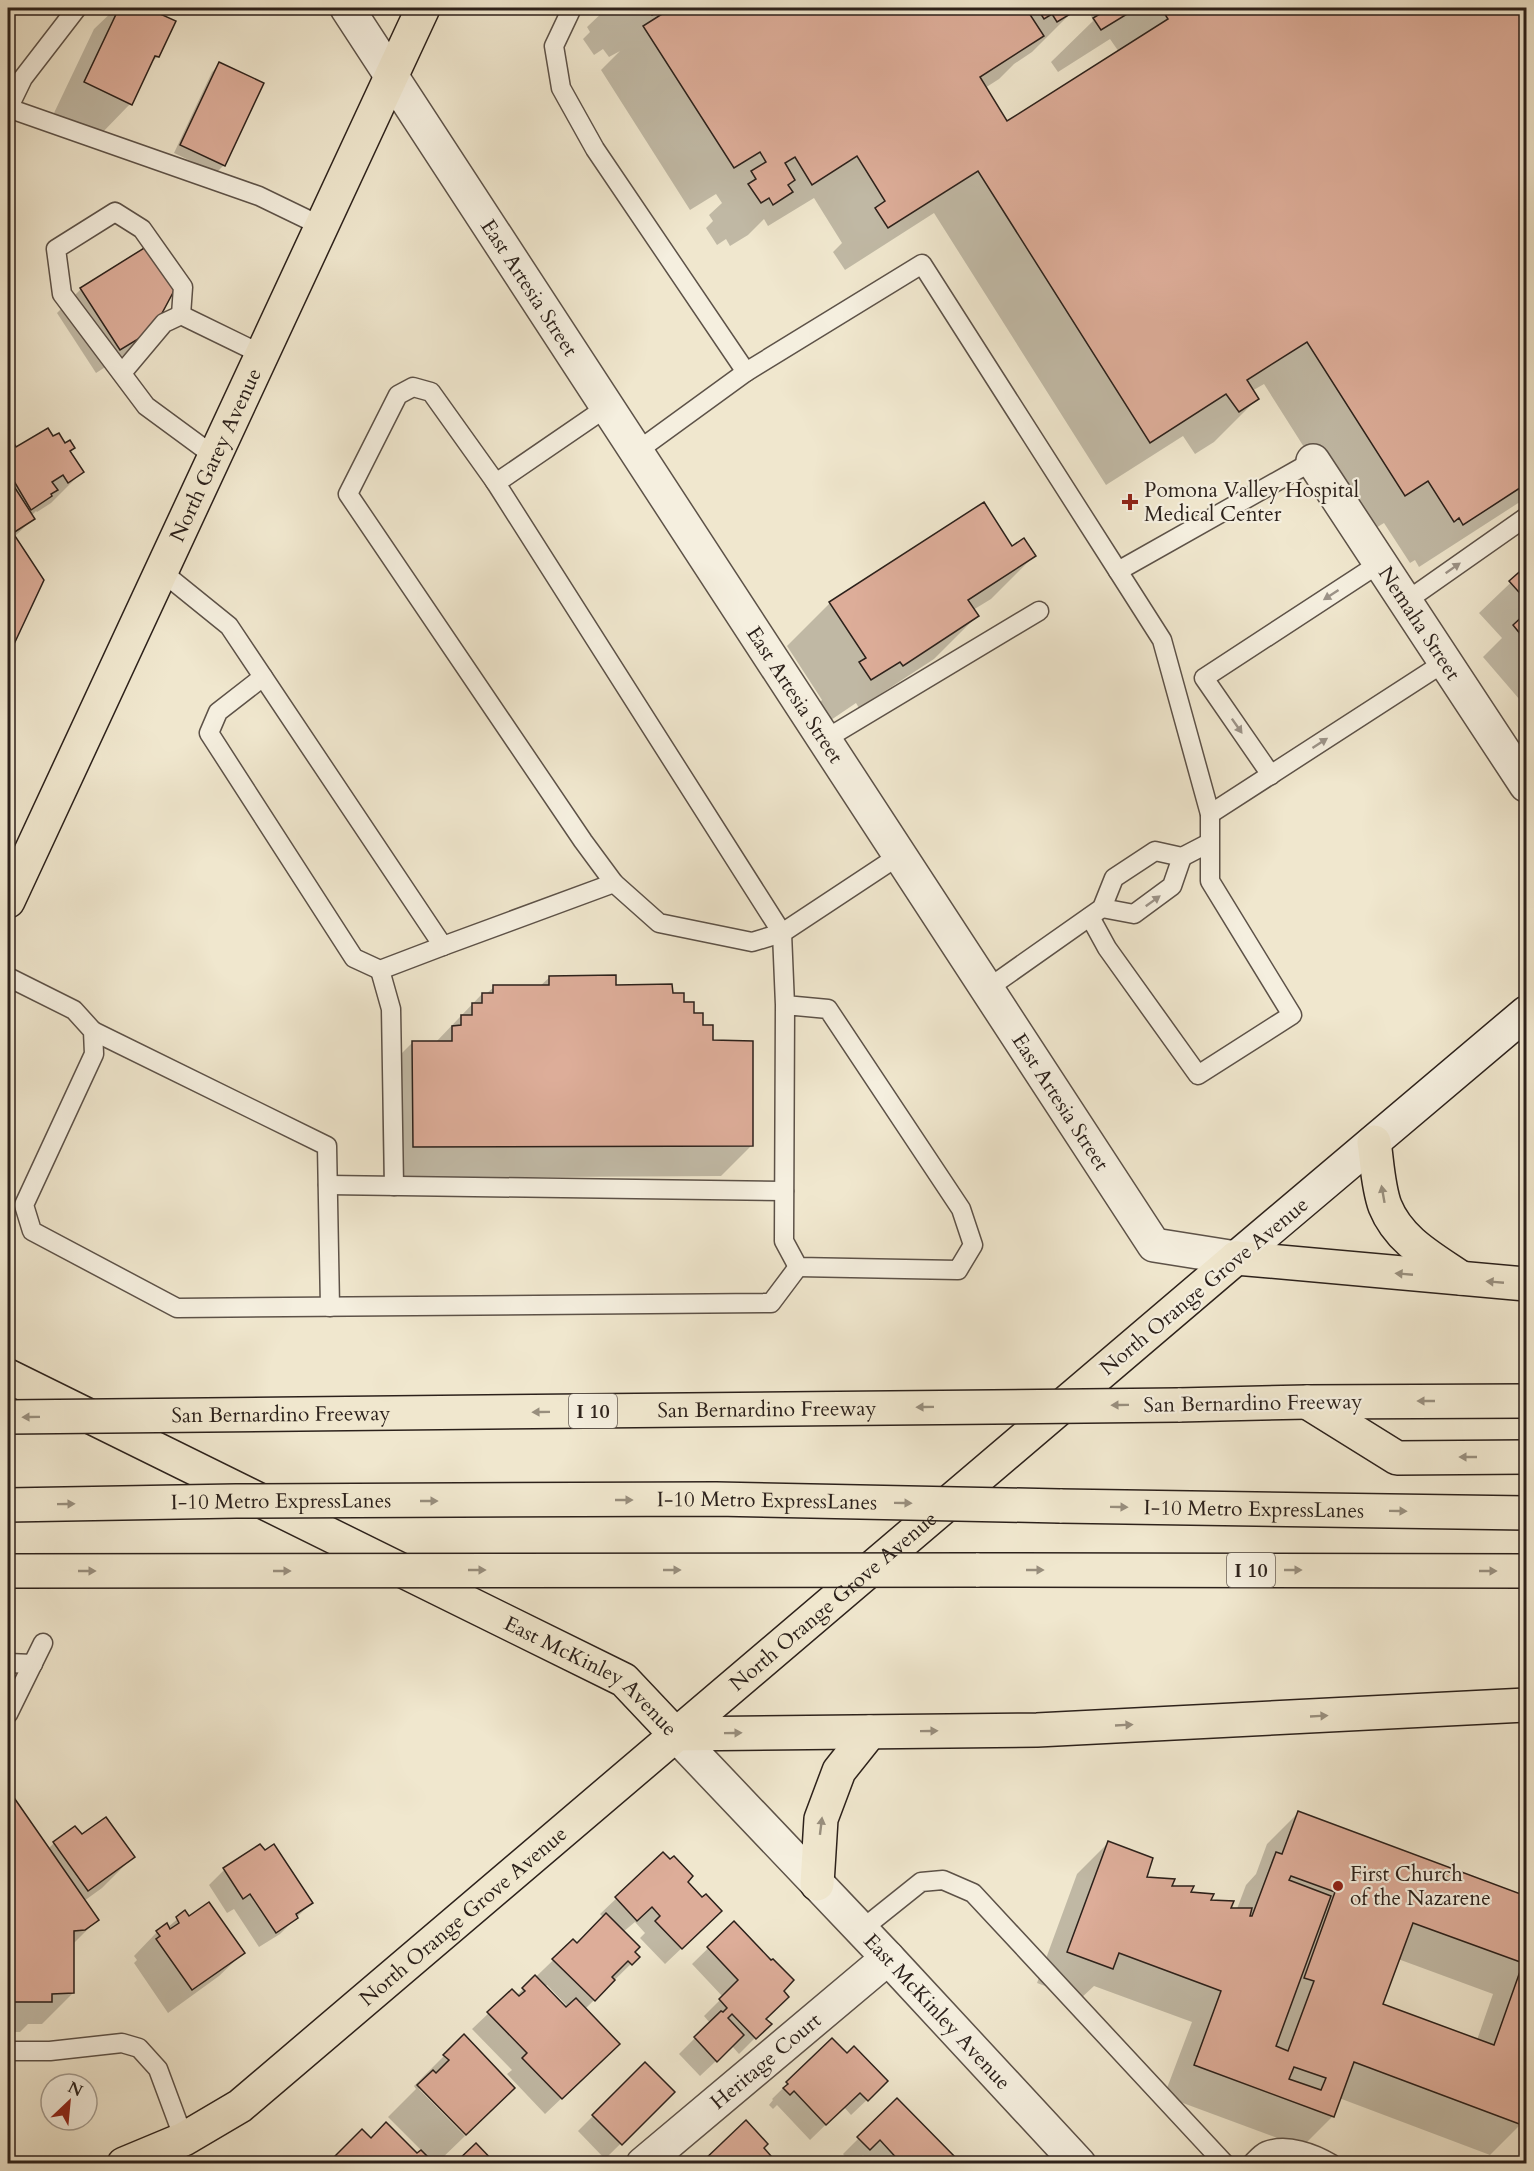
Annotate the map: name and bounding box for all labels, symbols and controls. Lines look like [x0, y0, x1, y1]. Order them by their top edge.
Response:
street label: East Artesia Street [474, 214, 585, 363]
street label: North Garey Avenue [163, 363, 269, 547]
place label: Pomona Valley Hospital Medical Center [1144, 476, 1359, 529]
marker: Pomona Valley Hospital Medical Center [1121, 493, 1139, 511]
street label: Nemaha Street [1371, 561, 1467, 686]
one-way arrow [1445, 562, 1461, 574]
one-way arrow [1323, 590, 1339, 601]
street label: East Artesia Street [739, 621, 850, 770]
one-way arrow [1231, 718, 1242, 734]
one-way arrow [1312, 737, 1328, 749]
one-way arrow [1144, 895, 1160, 907]
street label: East Artesia Street [1005, 1028, 1116, 1177]
one-way arrow [1378, 1184, 1387, 1203]
street label: North Orange Grove Avenue [1094, 1190, 1315, 1382]
one-way arrow [1395, 1270, 1414, 1279]
one-way arrow [1485, 1277, 1504, 1287]
street label: San Bernardino Freeway [1143, 1387, 1363, 1420]
road number: I 10 [569, 1394, 617, 1428]
street label: San Bernardino Freeway [657, 1394, 877, 1425]
one-way arrow [1417, 1396, 1436, 1406]
street label: San Bernardino Freeway [171, 1399, 391, 1430]
one-way arrow [1110, 1400, 1129, 1410]
one-way arrow [915, 1403, 934, 1412]
one-way arrow [531, 1407, 550, 1417]
one-way arrow [21, 1412, 40, 1422]
one-way arrow [1459, 1452, 1478, 1462]
street label: I-10 Metro ExpressLanes [657, 1485, 877, 1517]
street label: I-10 Metro ExpressLanes [170, 1486, 391, 1517]
street label: I-10 Metro ExpressLanes [1143, 1493, 1364, 1526]
one-way arrow [614, 1495, 633, 1505]
one-way arrow [419, 1497, 438, 1506]
one-way arrow [893, 1498, 912, 1508]
one-way arrow [56, 1499, 75, 1508]
one-way arrow [1109, 1502, 1128, 1512]
street label: North Orange Grove Avenue [723, 1505, 943, 1698]
one-way arrow [1388, 1506, 1407, 1516]
road number: I 10 [1227, 1553, 1275, 1587]
one-way arrow [467, 1565, 486, 1575]
one-way arrow [662, 1565, 681, 1575]
one-way arrow [1025, 1565, 1044, 1575]
one-way arrow [77, 1566, 96, 1576]
one-way arrow [272, 1566, 291, 1576]
one-way arrow [1283, 1566, 1302, 1575]
one-way arrow [1478, 1566, 1497, 1576]
street label: East McKinley Avenue [499, 1609, 684, 1743]
one-way arrow [1309, 1711, 1328, 1720]
one-way arrow [1114, 1721, 1133, 1730]
one-way arrow [919, 1726, 938, 1736]
one-way arrow [724, 1728, 743, 1738]
one-way arrow [816, 1816, 826, 1835]
street label: North Orange Grove Avenue [353, 1820, 573, 2013]
place label: First Church of the Nazarene [1350, 1860, 1491, 1913]
marker: First Church of the Nazarene [1331, 1879, 1345, 1893]
street label: East McKinley Avenue [857, 1927, 1017, 2096]
street label: Heritage Court [704, 2006, 828, 2116]
north arrow [39, 2072, 99, 2132]
text: N [64, 2076, 86, 2102]

